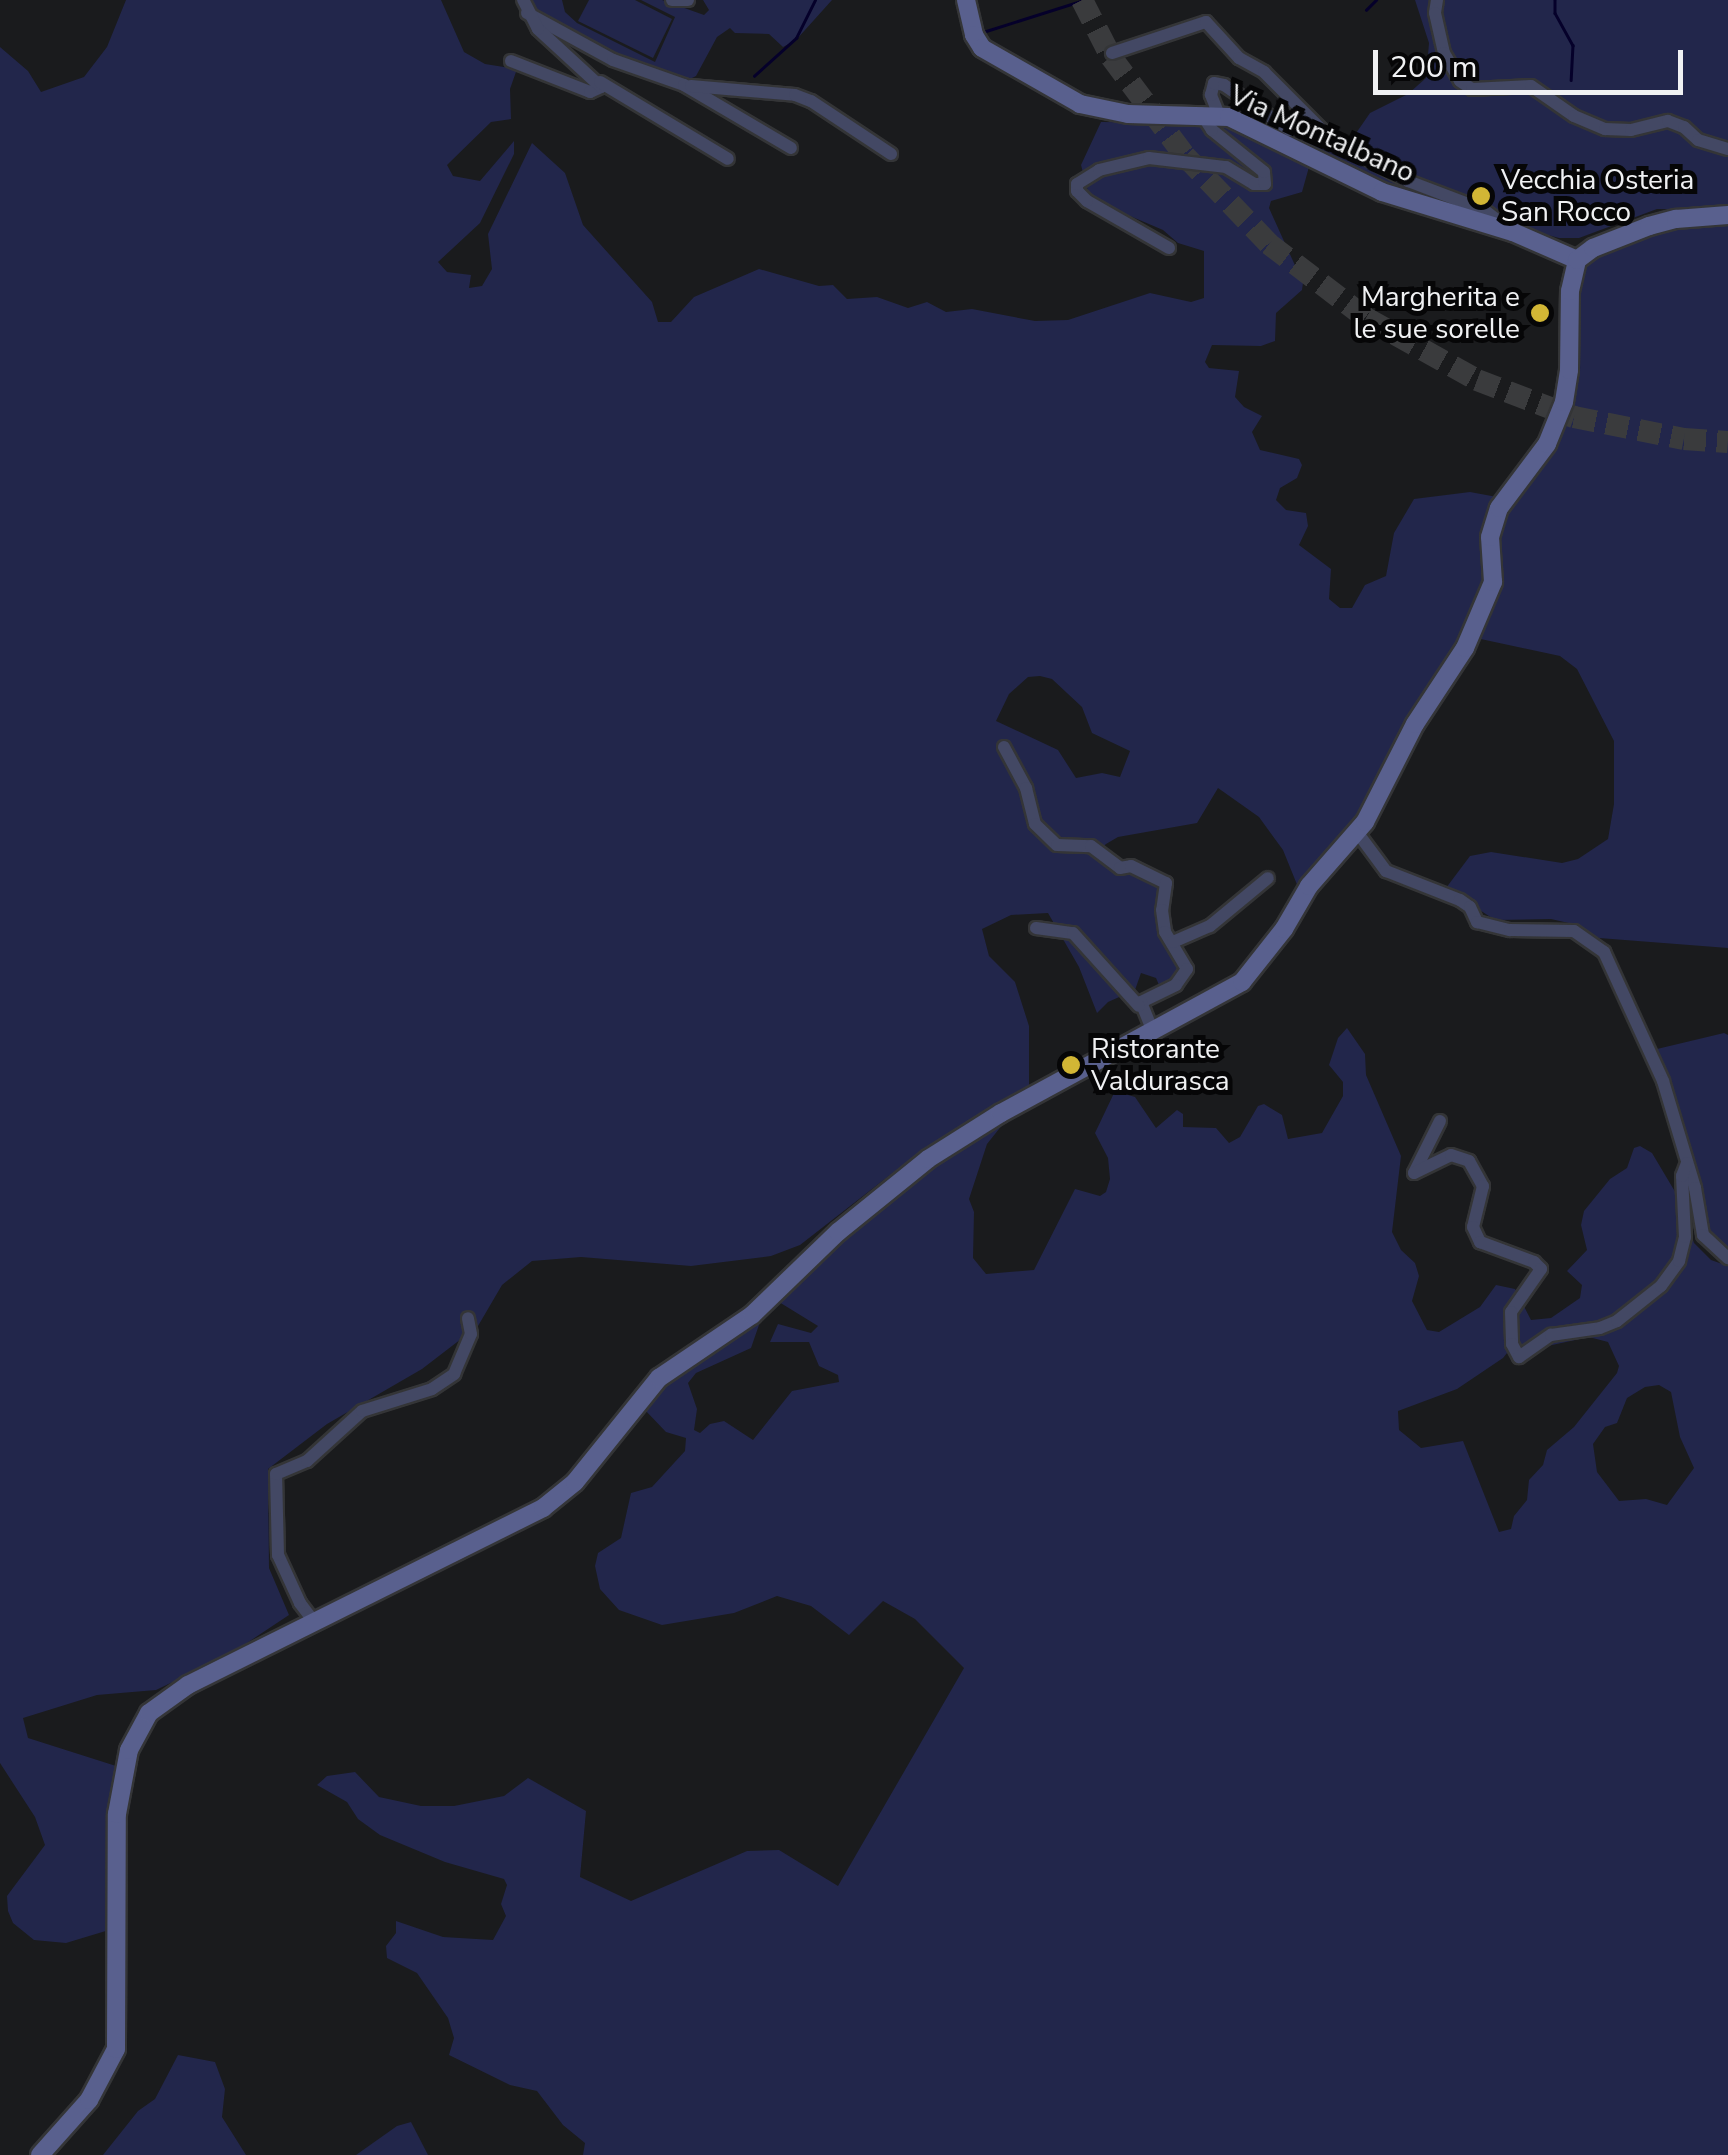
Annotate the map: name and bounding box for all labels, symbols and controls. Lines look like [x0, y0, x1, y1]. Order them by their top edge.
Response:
scale bar [1378, 30, 1688, 92]
text: 200 m [1390, 47, 1477, 88]
street label: Via Montalbano [1224, 78, 1420, 190]
place label: Vecchia Osteria San Rocco [1501, 163, 1694, 229]
marker: Vecchia Osteria San Rocco [1470, 185, 1492, 207]
place label: Margherita e le sue sorelle [1353, 280, 1520, 346]
marker: Margherita e le sue sorelle [1529, 302, 1551, 324]
place label: Ristorante Valdurasca [1091, 1032, 1230, 1098]
marker: Ristorante Valdurasca [1060, 1054, 1082, 1076]

